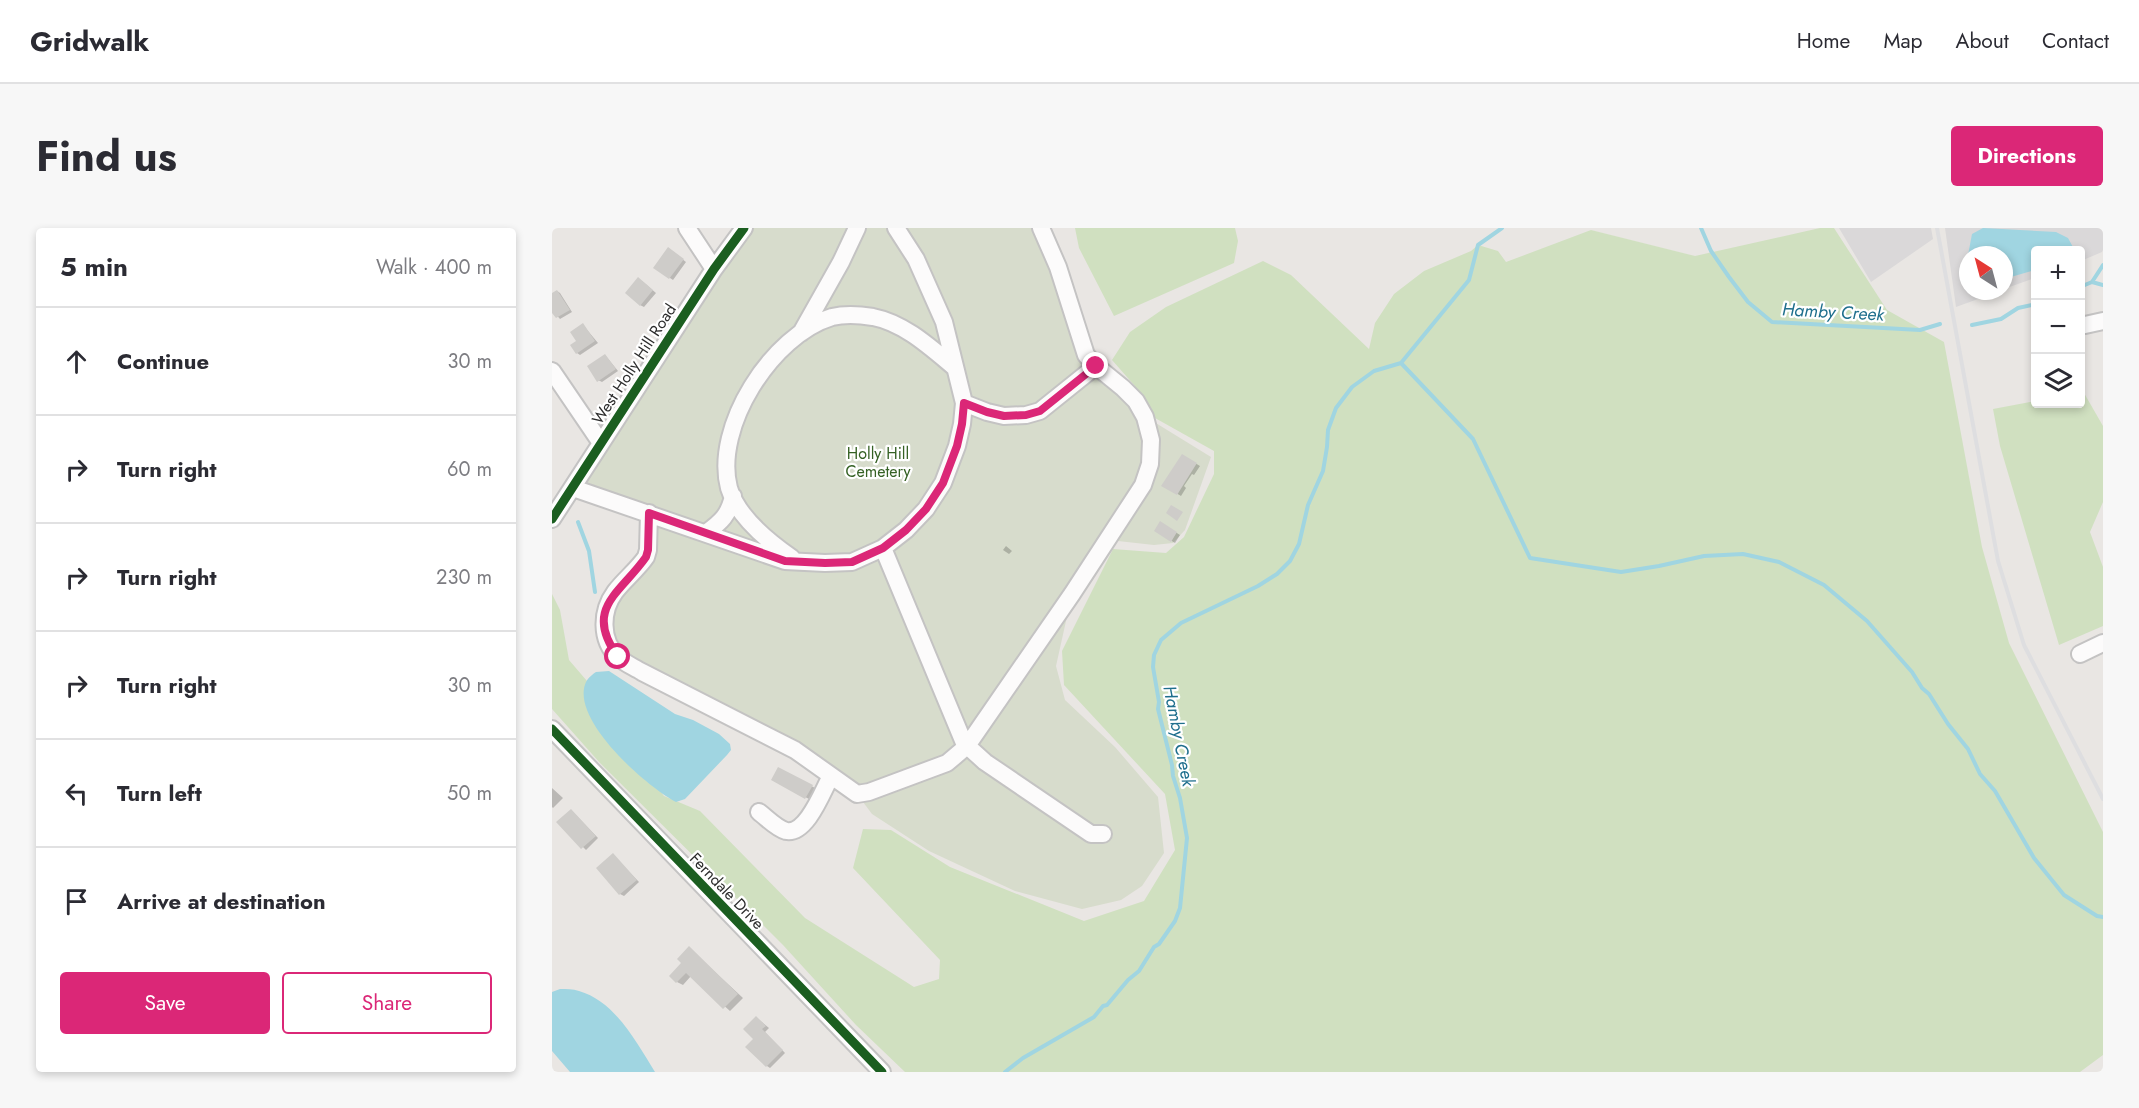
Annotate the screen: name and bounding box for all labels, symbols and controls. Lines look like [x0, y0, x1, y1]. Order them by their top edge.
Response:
text: Gridwalk [30, 21, 149, 62]
text: Home [1797, 26, 1850, 56]
text: Map [1883, 26, 1923, 56]
text: About [1956, 26, 2009, 56]
text: Contact [2042, 26, 2109, 56]
text: Find us [36, 126, 177, 187]
button: Directions [1951, 126, 2103, 186]
north arrow [1959, 246, 2013, 300]
map controls [2031, 246, 2085, 408]
button: + [2031, 246, 2085, 300]
text: 5 min [60, 248, 128, 286]
text: Walk · 400 m [376, 253, 492, 282]
water label: Hamby Creek [1781, 296, 1886, 328]
street label: West Holly Hill Road [586, 299, 682, 429]
button: − [2031, 300, 2085, 354]
icon: ahead [60, 345, 93, 378]
text: Continue [117, 345, 209, 377]
text: 30 m [447, 347, 492, 376]
route end [1082, 352, 1108, 378]
button: layers [2031, 354, 2085, 408]
park label: Holly Hill Cemetery [845, 442, 911, 483]
icon: right [60, 453, 93, 486]
text: Turn right [117, 453, 217, 485]
text: 60 m [447, 455, 492, 484]
icon: right [60, 561, 93, 594]
text: Turn right [117, 561, 217, 593]
text: 230 m [436, 563, 492, 592]
route start [604, 643, 630, 669]
icon: right [60, 669, 93, 702]
text: Turn right [117, 669, 217, 701]
text: 30 m [447, 671, 492, 700]
water label: Hamby Creek [1156, 683, 1202, 790]
icon: left [60, 777, 93, 810]
text: Turn left [117, 777, 202, 809]
text: 50 m [447, 779, 492, 808]
street label: Ferndale Drive [684, 847, 770, 935]
icon: arrive [60, 885, 93, 918]
text: Arrive at destination [117, 885, 326, 917]
button: Save [60, 972, 270, 1034]
button: Share [282, 972, 492, 1034]

